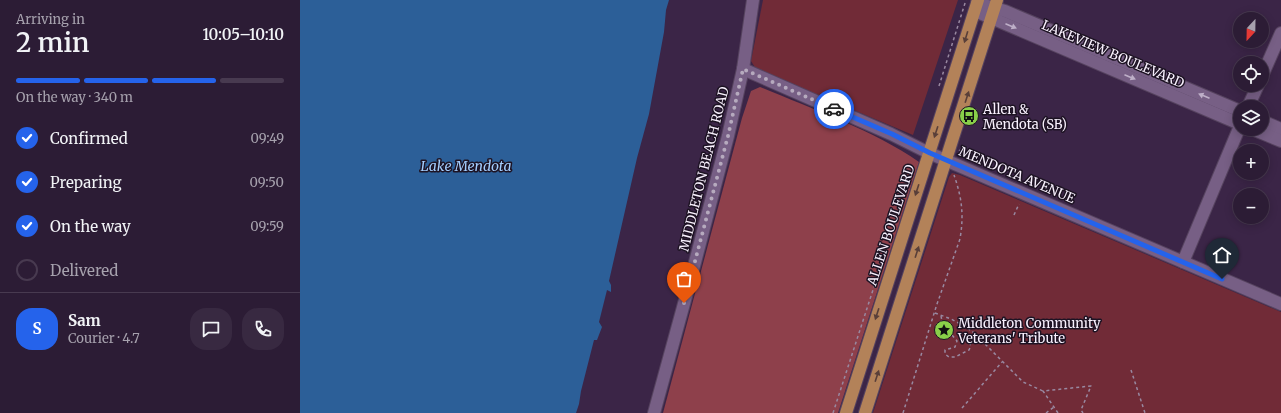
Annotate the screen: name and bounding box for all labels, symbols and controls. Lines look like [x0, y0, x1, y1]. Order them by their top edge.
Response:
text: Arriving in [16, 11, 85, 28]
north arrow [1233, 12, 1269, 48]
map controls [1233, 12, 1269, 224]
street label: LAKEVIEW BOULEVARD [1039, 16, 1187, 92]
one-way arrow [1005, 23, 1017, 29]
text: 10:05–10:10 [202, 25, 284, 44]
text: 2 min [16, 26, 89, 59]
one-way arrow [963, 32, 969, 44]
button: locate [1233, 56, 1269, 92]
one-way arrow [1125, 74, 1136, 80]
street label: MIDDLETON BEACH ROAD [675, 85, 733, 253]
text: On the way · 340 m [16, 89, 133, 106]
courier [814, 89, 854, 129]
one-way arrow [964, 90, 970, 102]
one-way arrow [1199, 93, 1210, 99]
icon: car [823, 98, 845, 120]
button: layers [1233, 100, 1269, 136]
place label: Allen & Mendota (SB) [982, 101, 1067, 133]
bus stop icon: Allen & Mendota (SB) [958, 105, 980, 127]
icon: check [16, 127, 38, 149]
one-way arrow [933, 127, 939, 139]
text: Confirmed [50, 129, 128, 148]
text: 09:49 [250, 130, 284, 147]
street label: MENDOTA AVENUE [956, 143, 1078, 208]
button: + [1233, 144, 1269, 180]
water label: Lake Mendota [420, 157, 512, 175]
street label: ALLEN BOULEVARD [863, 162, 919, 289]
icon: check [16, 171, 38, 193]
text: Preparing [50, 173, 122, 192]
text: 09:50 [249, 174, 284, 191]
one-way arrow [914, 185, 920, 197]
button: − [1233, 188, 1269, 224]
icon: check [16, 215, 38, 237]
text: On the way [50, 217, 131, 236]
text: 09:59 [250, 218, 284, 235]
pin [1205, 238, 1239, 279]
icon: home [1211, 244, 1233, 266]
one-way arrow [914, 246, 920, 258]
text: Delivered [50, 261, 118, 280]
pin [667, 262, 701, 303]
icon: bag [673, 268, 695, 290]
button: chat [190, 308, 232, 350]
button: phone [242, 308, 284, 350]
one-way arrow [874, 308, 880, 320]
text: Sam [68, 311, 101, 330]
place label: Middleton Community Veterans' Tribute [957, 315, 1101, 347]
text: S [32, 319, 42, 338]
place icon: Middleton Community Veterans' Tribute [933, 319, 955, 341]
text: Courier · 4.7 [68, 330, 140, 347]
one-way arrow [874, 370, 880, 382]

